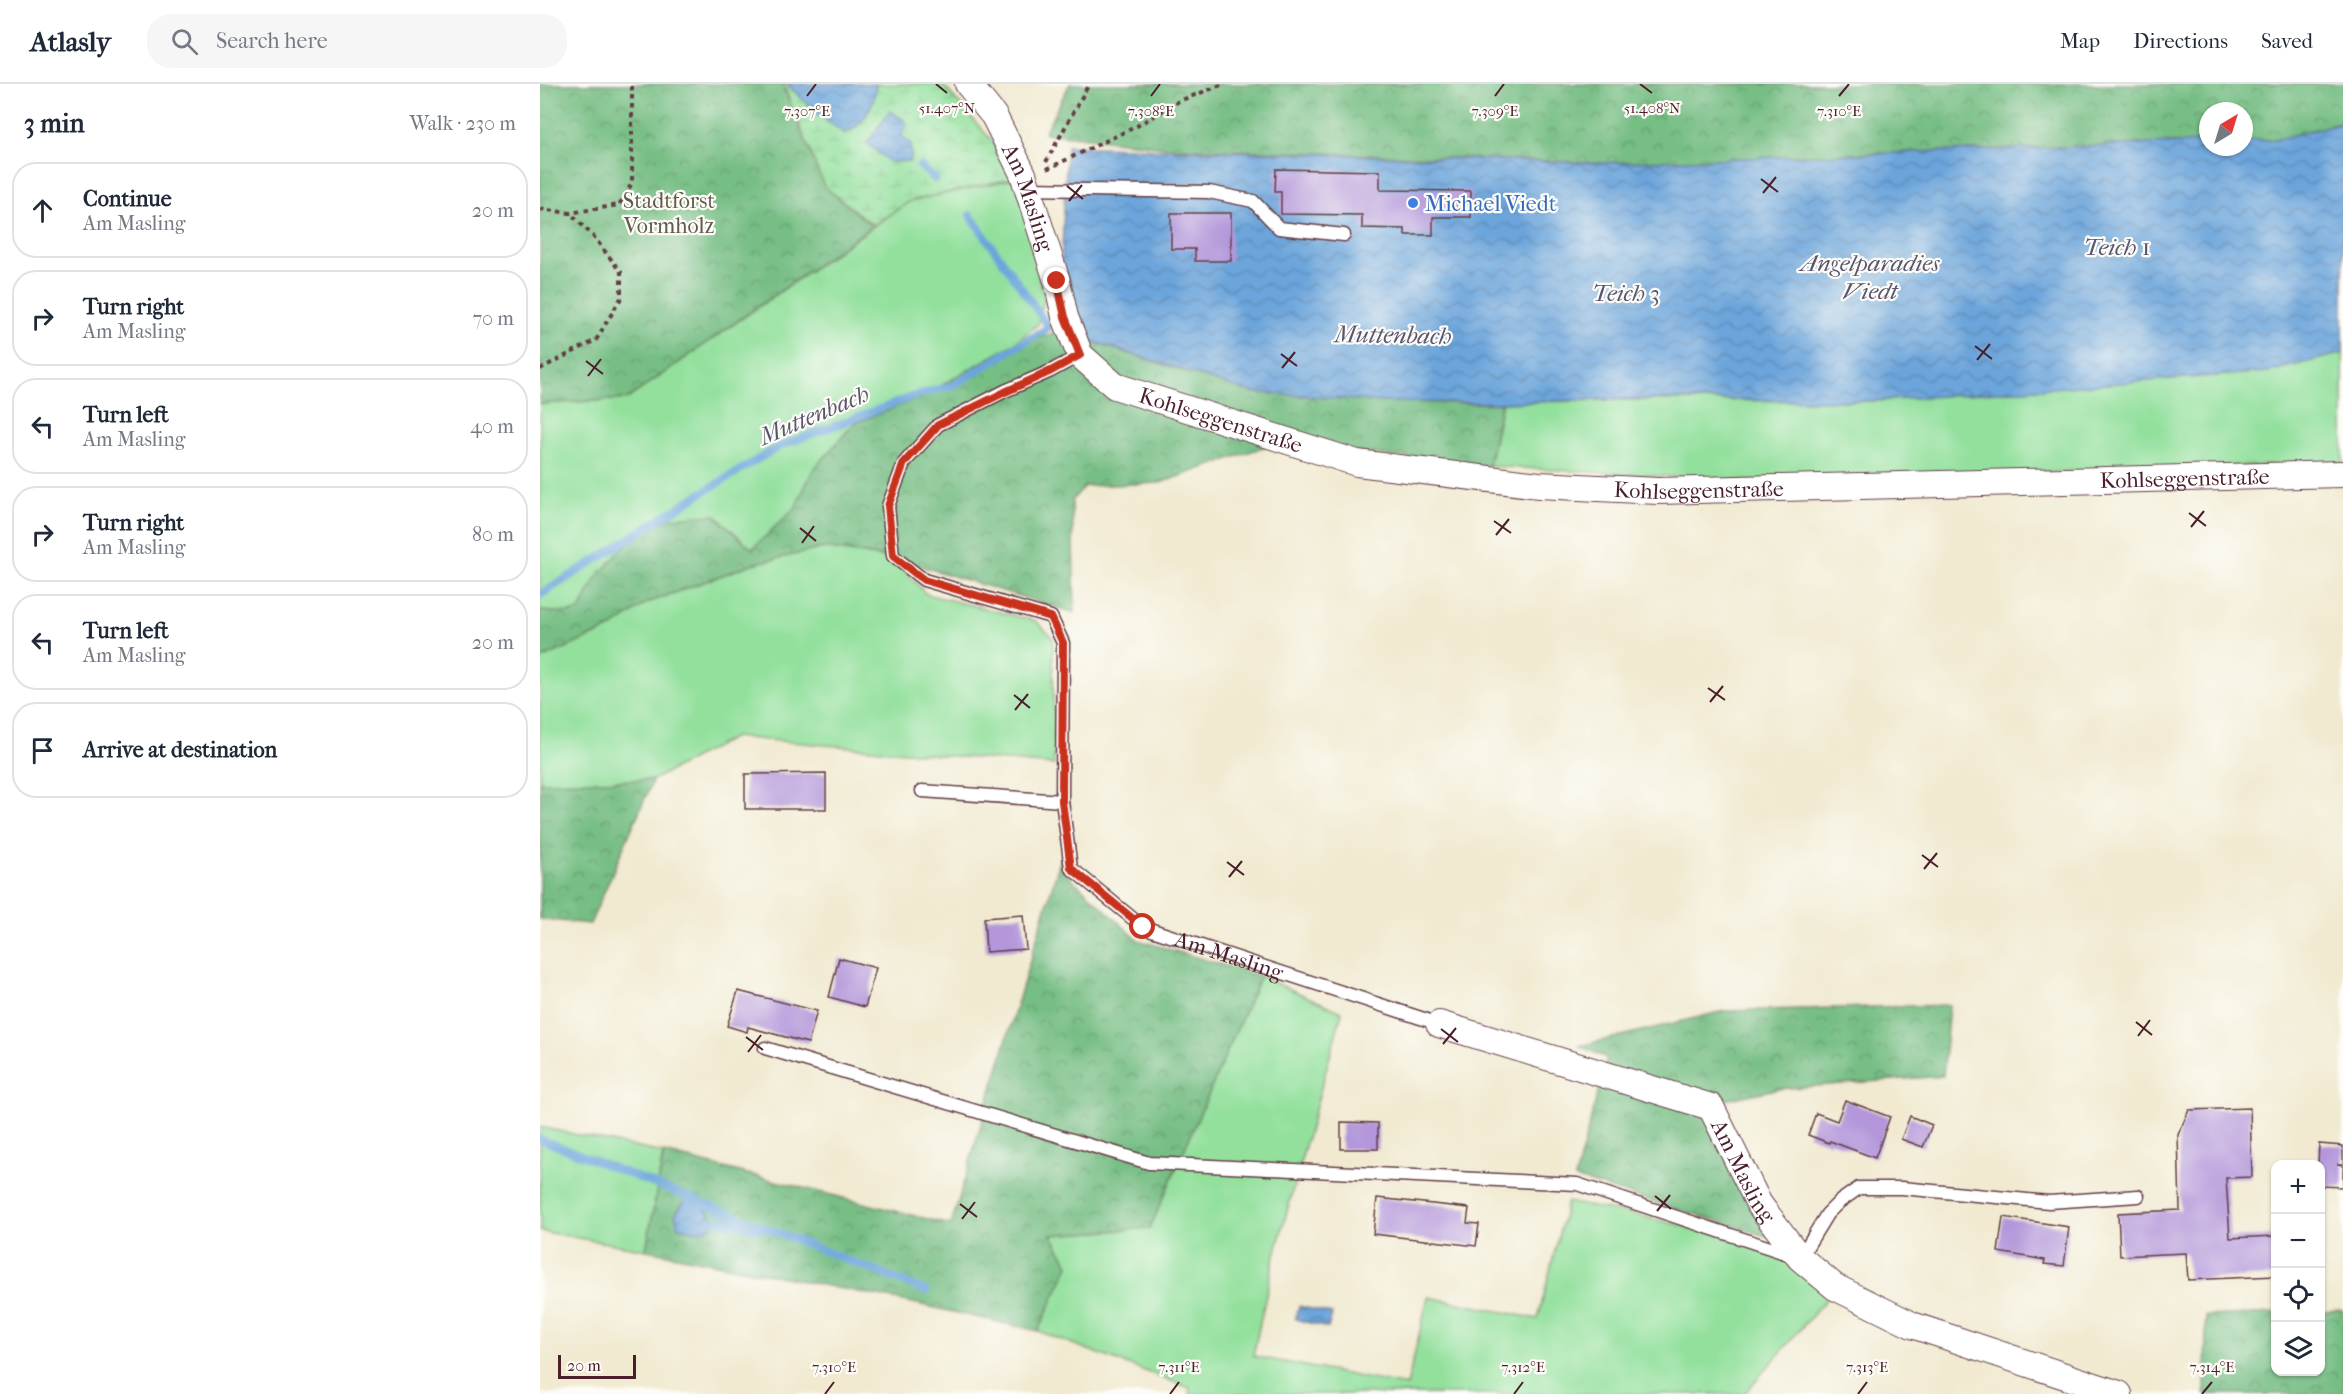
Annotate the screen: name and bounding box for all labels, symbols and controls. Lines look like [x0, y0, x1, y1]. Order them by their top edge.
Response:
search box [147, 14, 567, 68]
text: Atlasly [30, 25, 111, 58]
icon: search [168, 25, 201, 58]
text: Search here [216, 28, 328, 54]
text: Map [2060, 29, 2100, 53]
text: Directions [2133, 29, 2228, 53]
text: Saved [2261, 29, 2313, 53]
text: 51.407°N [919, 99, 976, 117]
text: 51.408°N [1624, 99, 1681, 117]
text: 7.307°E [784, 102, 830, 120]
text: 7.308°E [1128, 102, 1174, 120]
text: 7.309°E [1472, 102, 1518, 120]
text: 7.310°E [1817, 102, 1861, 120]
north arrow [2199, 102, 2253, 156]
text: 3 min [24, 108, 85, 139]
text: Walk · 230 m [410, 112, 516, 135]
street label: Am Masling [996, 139, 1059, 255]
text: Continue [83, 186, 172, 212]
park label: Stadtforst Vormholz [623, 188, 715, 239]
place label: Michael Viedt [1425, 191, 1557, 217]
icon: ahead [26, 194, 59, 227]
marker: Michael Viedt [1406, 196, 1420, 210]
text: 20 m [472, 199, 514, 222]
text: Am Masling [83, 212, 185, 235]
water label: Teich 1 [2084, 233, 2150, 261]
water label: Angelparadies Viedt [1798, 249, 1940, 305]
route end [1043, 267, 1069, 293]
water label: Teich 3 [1592, 279, 1660, 307]
text: Turn right [83, 294, 184, 320]
icon: right [26, 302, 59, 335]
text: 70 m [472, 307, 514, 330]
text: Am Masling [83, 320, 185, 343]
water label: Muttenbach [1332, 320, 1452, 350]
water label: Muttenbach [753, 379, 873, 451]
street label: Kohlseggenstraße [1136, 383, 1306, 459]
text: Turn left [83, 402, 169, 428]
icon: left [26, 410, 59, 443]
text: 40 m [470, 415, 514, 438]
text: Am Masling [83, 428, 185, 451]
street label: Kohlseggenstraße [2099, 464, 2270, 494]
street label: Kohlseggenstraße [1613, 476, 1784, 505]
text: Turn right [83, 510, 184, 536]
icon: right [26, 518, 59, 551]
text: 80 m [472, 523, 514, 546]
text: Am Masling [83, 536, 185, 559]
text: Turn left [83, 618, 169, 644]
icon: left [26, 626, 59, 659]
text: 20 m [472, 631, 514, 654]
text: Am Masling [83, 644, 185, 667]
icon: arrive [26, 734, 59, 767]
text: Arrive at destination [83, 737, 277, 763]
route start [1129, 913, 1155, 939]
street label: Am Masling [1170, 926, 1287, 986]
street label: Am Masling [1705, 1114, 1781, 1228]
map controls [2271, 1160, 2325, 1376]
button: + [2271, 1160, 2325, 1214]
button: − [2271, 1214, 2325, 1268]
button: locate [2271, 1268, 2325, 1322]
button: layers [2271, 1322, 2325, 1376]
scale bar [558, 1352, 636, 1380]
text: 20 m [567, 1356, 601, 1375]
text: 7.310°E [812, 1358, 856, 1376]
text: 7.311°E [1158, 1358, 1200, 1376]
text: 7.312°E [1501, 1358, 1545, 1376]
text: 7.313°E [1846, 1358, 1888, 1376]
text: 7.314°E [2190, 1358, 2234, 1376]

